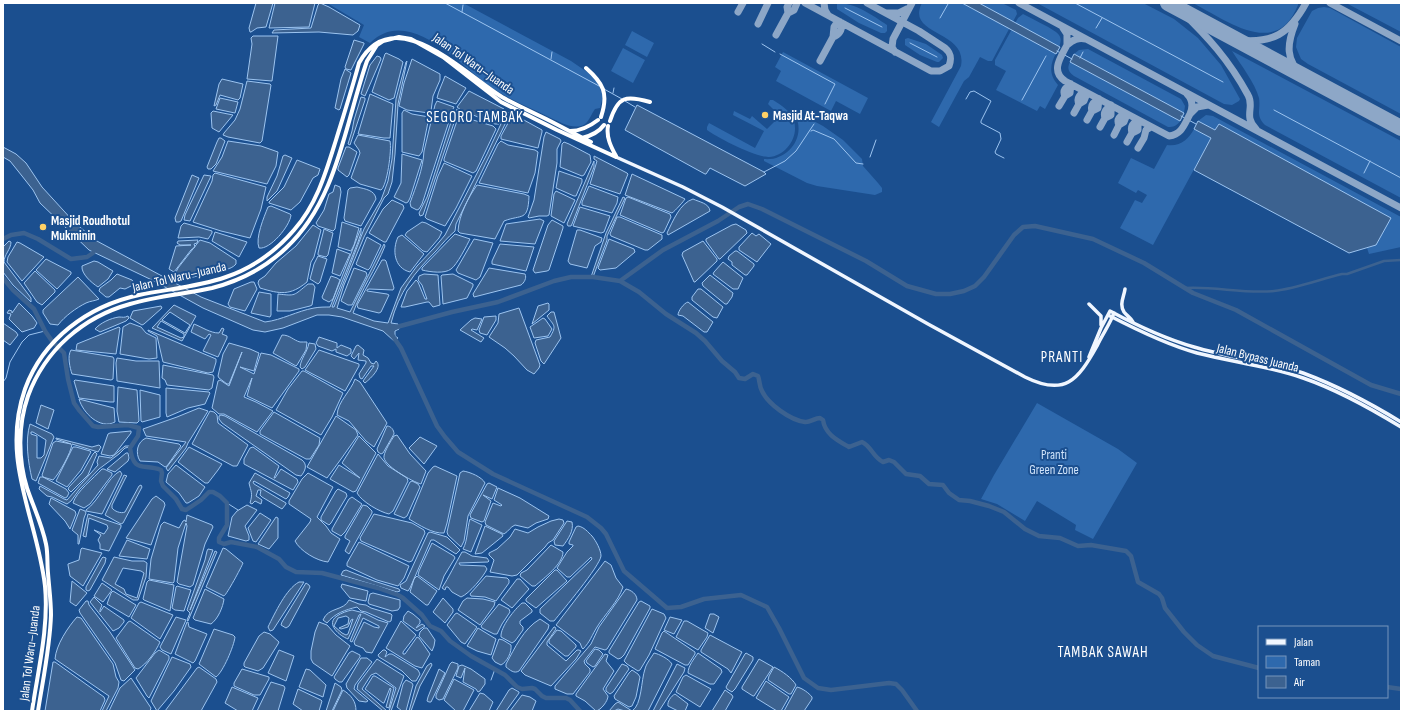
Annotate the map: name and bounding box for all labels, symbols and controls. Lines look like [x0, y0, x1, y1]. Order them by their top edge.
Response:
street label: Jalan Tol Waru–Juanda [429, 29, 517, 98]
district label: SEGORO TAMBAK [426, 108, 524, 127]
place label: Masjid At-Taqwa [773, 108, 848, 124]
marker: Masjid At-Taqwa [760, 110, 770, 120]
place label: Masjid Roudhotul Mukminin [51, 213, 130, 244]
marker: Masjid Roudhotul Mukminin [38, 222, 48, 232]
street label: Jalan Tol Waru–Juanda [130, 258, 228, 296]
street label: Jalan Bypass Juanda [1214, 340, 1301, 376]
district label: PRANTI [1041, 348, 1083, 367]
park label: Pranti Green Zone [1029, 447, 1079, 478]
street label: Jalan Tol Waru–Juanda [16, 605, 44, 703]
legend [1258, 626, 1388, 698]
text: Jalan [1293, 635, 1313, 650]
district label: TAMBAK SAWAH [1057, 643, 1149, 662]
text: Taman [1294, 655, 1320, 670]
text: Air [1293, 675, 1305, 690]

